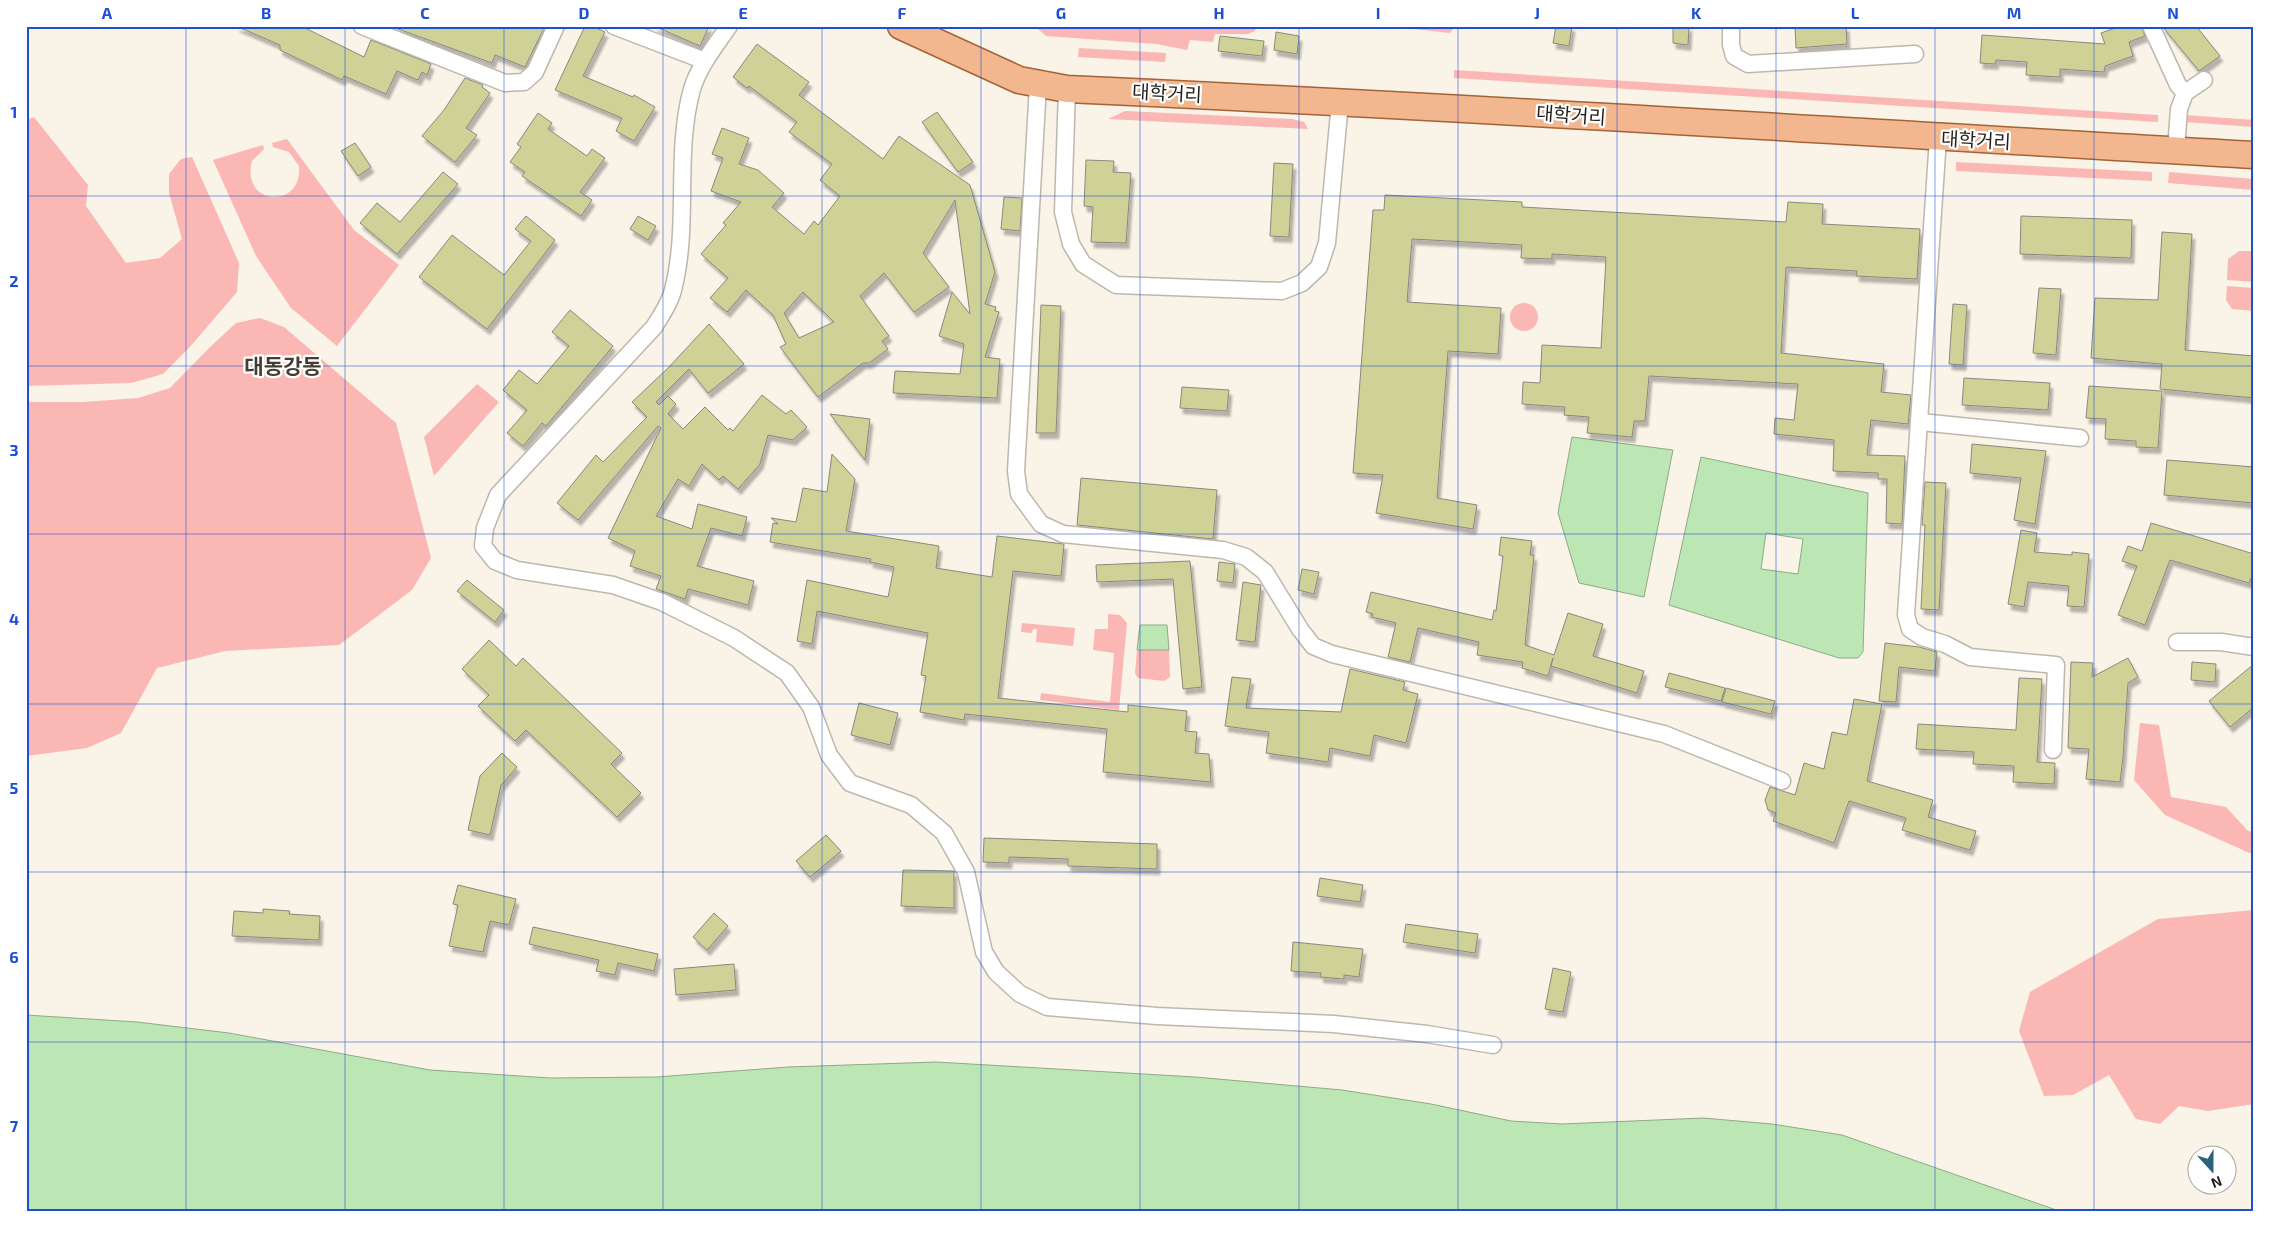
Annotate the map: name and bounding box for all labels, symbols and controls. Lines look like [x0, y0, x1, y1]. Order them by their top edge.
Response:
text: A [102, 3, 113, 22]
text: B [261, 3, 271, 22]
text: C [420, 3, 430, 22]
text: D [579, 3, 590, 22]
text: E [738, 3, 748, 22]
text: F [898, 3, 907, 22]
text: G [1056, 3, 1066, 22]
text: H [1213, 3, 1225, 22]
text: I [1376, 3, 1380, 22]
text: J [1534, 3, 1540, 22]
text: K [1691, 3, 1702, 22]
text: L [1851, 3, 1860, 22]
text: M [2007, 3, 2021, 22]
text: N [2167, 3, 2179, 22]
street label: 대학거리 [1132, 79, 1203, 106]
street label: 대학거리 [1535, 101, 1607, 128]
text: 1 [11, 102, 17, 121]
street label: 대학거리 [1941, 126, 2012, 153]
text: 2 [9, 271, 19, 290]
district label: 대동강동 [244, 353, 322, 378]
text: 3 [9, 440, 19, 459]
text: 4 [9, 609, 19, 628]
text: 5 [10, 778, 19, 797]
text: 6 [9, 947, 19, 966]
text: 7 [10, 1116, 19, 1135]
north arrow [2188, 1146, 2238, 1196]
text: N [2209, 1173, 2225, 1192]

